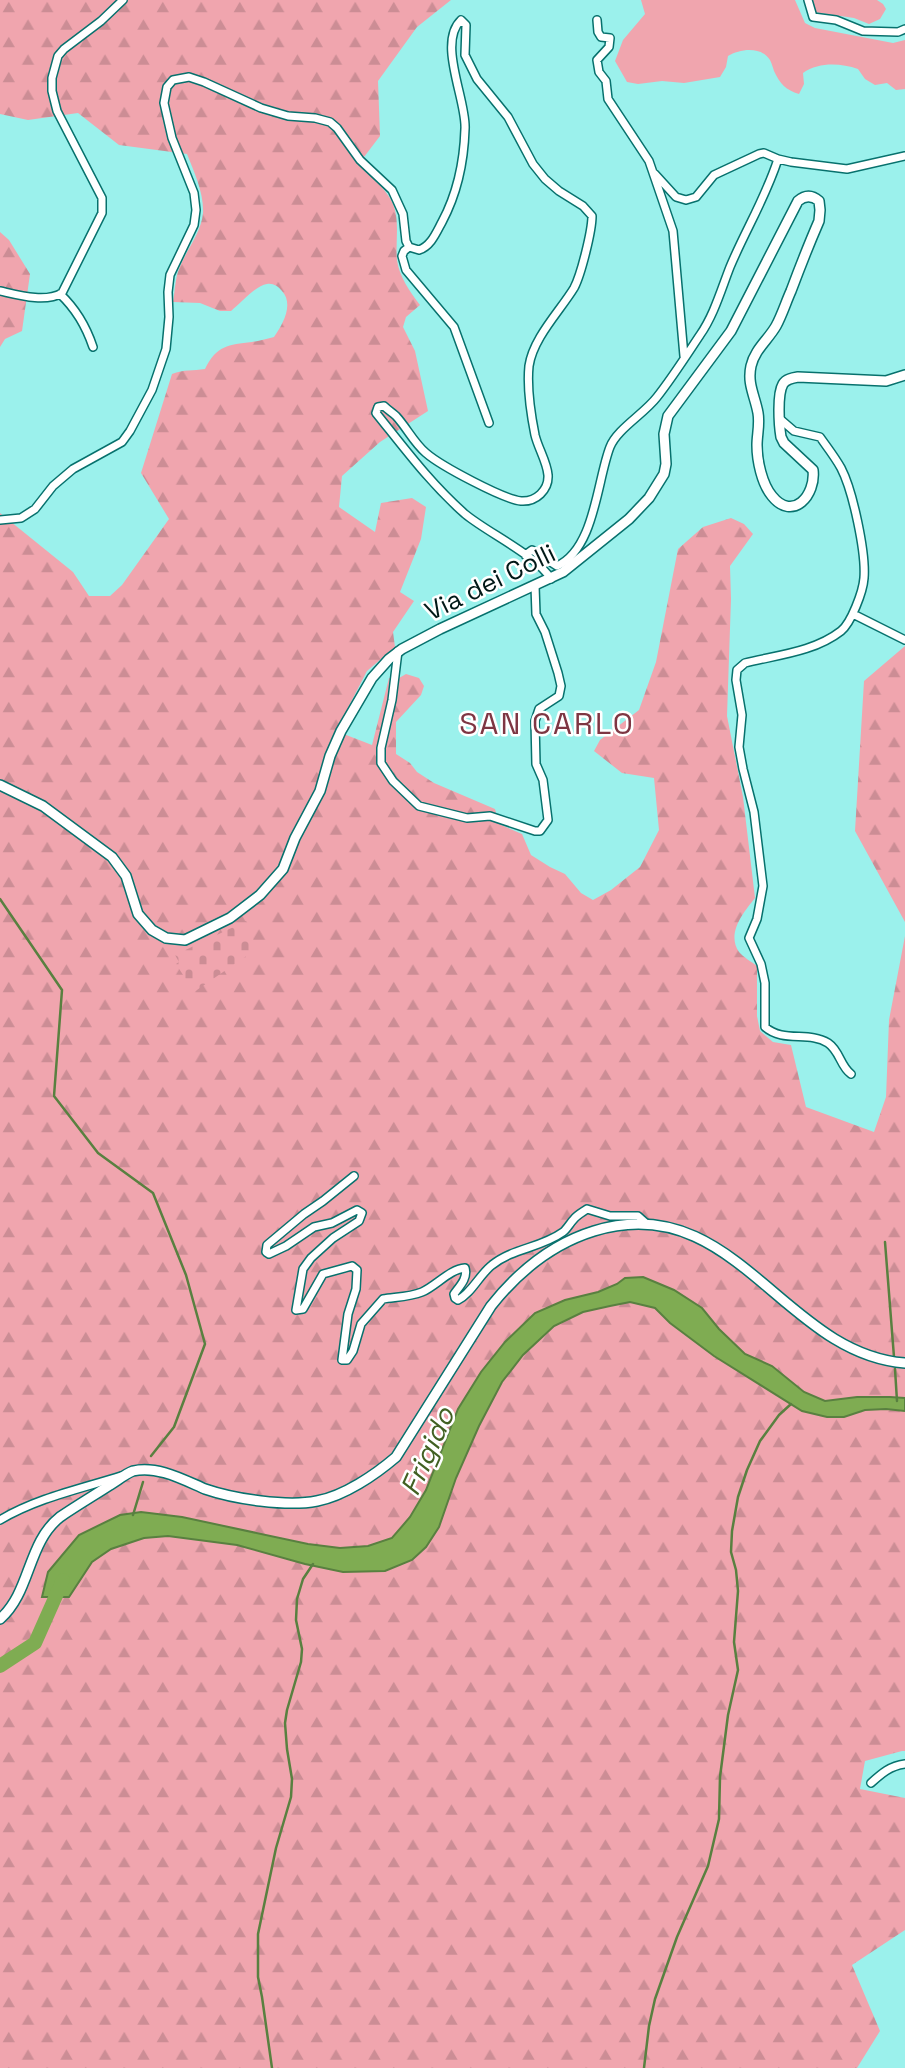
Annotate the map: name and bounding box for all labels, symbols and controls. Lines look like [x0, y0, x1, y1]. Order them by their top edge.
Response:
street label: Via dei Colli [419, 536, 561, 628]
district label: SAN CARLO [459, 704, 635, 743]
water label: Frigido [392, 1401, 463, 1501]

